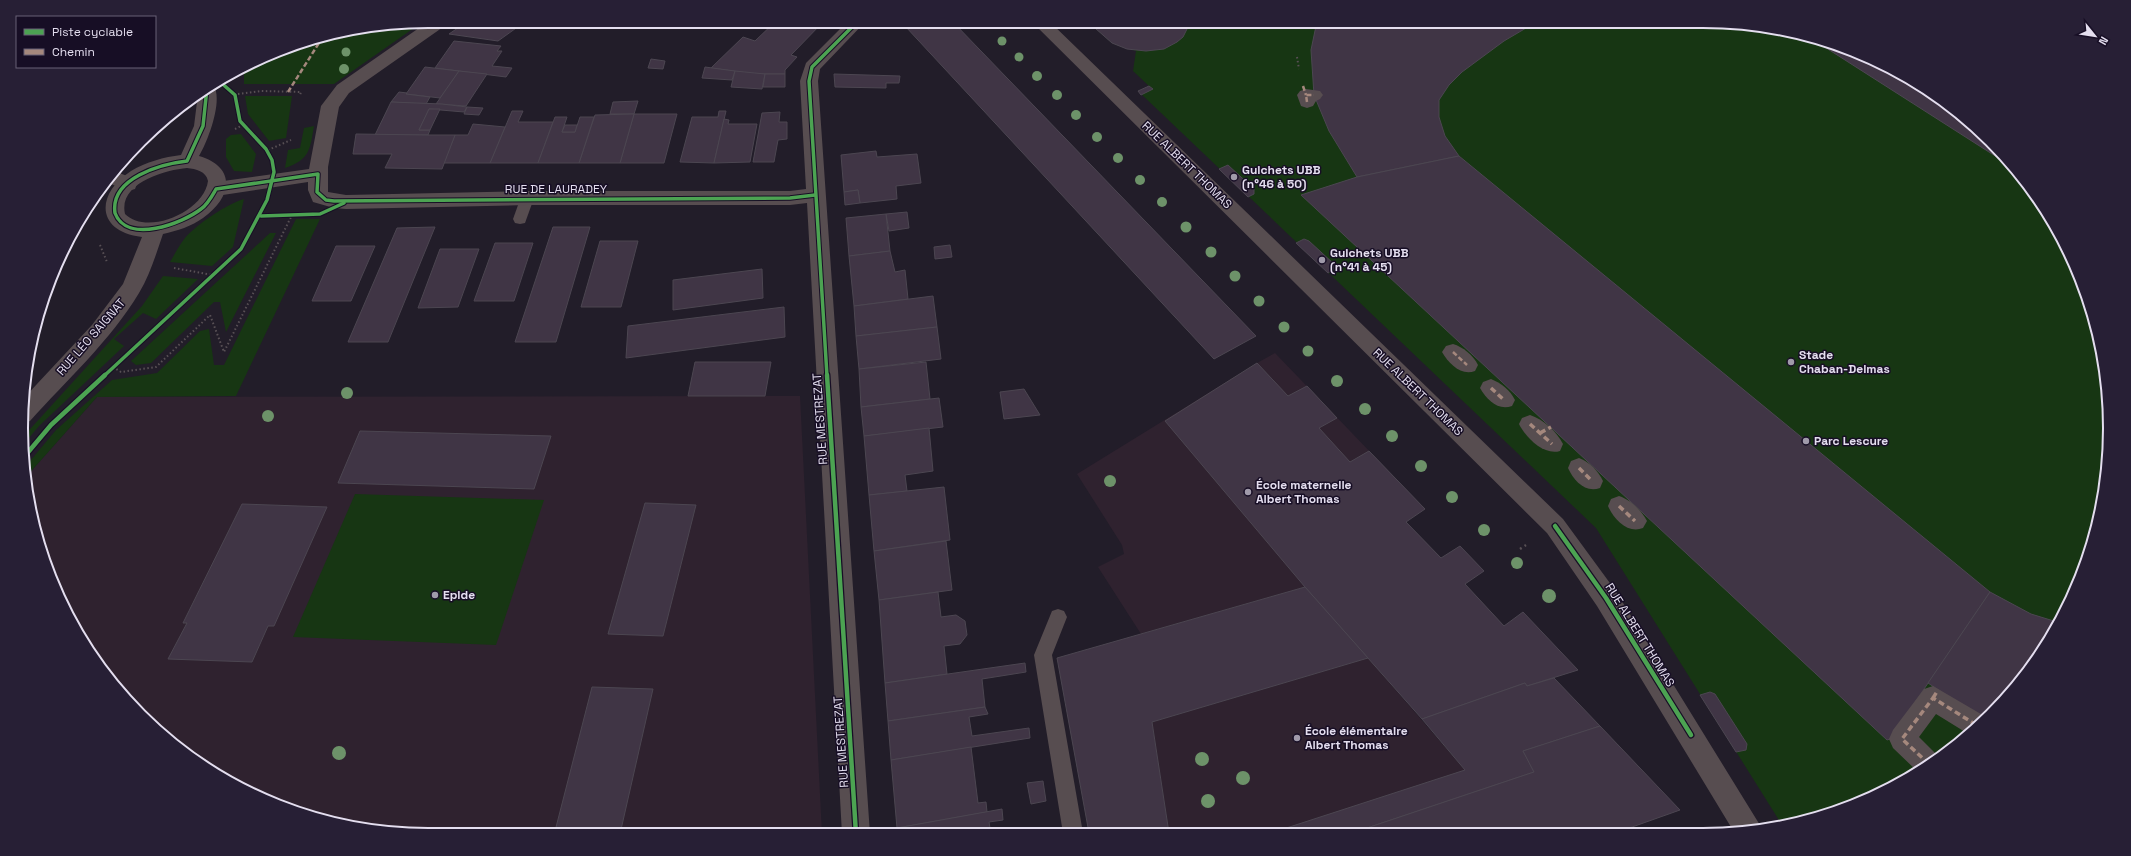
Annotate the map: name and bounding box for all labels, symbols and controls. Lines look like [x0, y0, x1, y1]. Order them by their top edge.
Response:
legend [16, 16, 156, 68]
north arrow [2075, 16, 2115, 56]
text: Piste cyclable [52, 24, 133, 40]
text: N [2096, 34, 2112, 48]
text: Chemin [52, 44, 95, 60]
street label: RUE ALBERT THOMAS [1139, 118, 1235, 212]
place label: Guichets UBB (n°46 à 50) [1242, 162, 1321, 192]
marker: Guichets UBB (n°46 à 50) [1229, 172, 1239, 182]
street label: RUE DE LAURADEY [505, 181, 608, 197]
place label: Guichets UBB (n°41 à 45) [1330, 245, 1409, 275]
marker: Guichets UBB (n°41 à 45) [1317, 255, 1327, 265]
street label: RUE LÉO SAIGNAT [53, 295, 129, 379]
street label: RUE ALBERT THOMAS [1370, 345, 1466, 439]
place label: Stade Chaban-Delmas [1799, 347, 1890, 377]
marker: Stade Chaban-Delmas [1786, 357, 1796, 367]
street label: RUE MESTREZAT [809, 373, 831, 465]
place label: Parc Lescure [1814, 433, 1888, 449]
marker: Parc Lescure [1801, 436, 1811, 446]
place label: École maternelle Albert Thomas [1256, 477, 1352, 507]
marker: École maternelle Albert Thomas [1243, 487, 1253, 497]
street label: RUE ALBERT THOMAS [1602, 580, 1678, 690]
place label: Epide [443, 587, 475, 603]
marker: Epide [430, 590, 440, 600]
street label: RUE MESTREZAT [830, 696, 852, 788]
place label: École élémentaire Albert Thomas [1305, 723, 1408, 753]
marker: École élémentaire Albert Thomas [1292, 733, 1302, 743]

